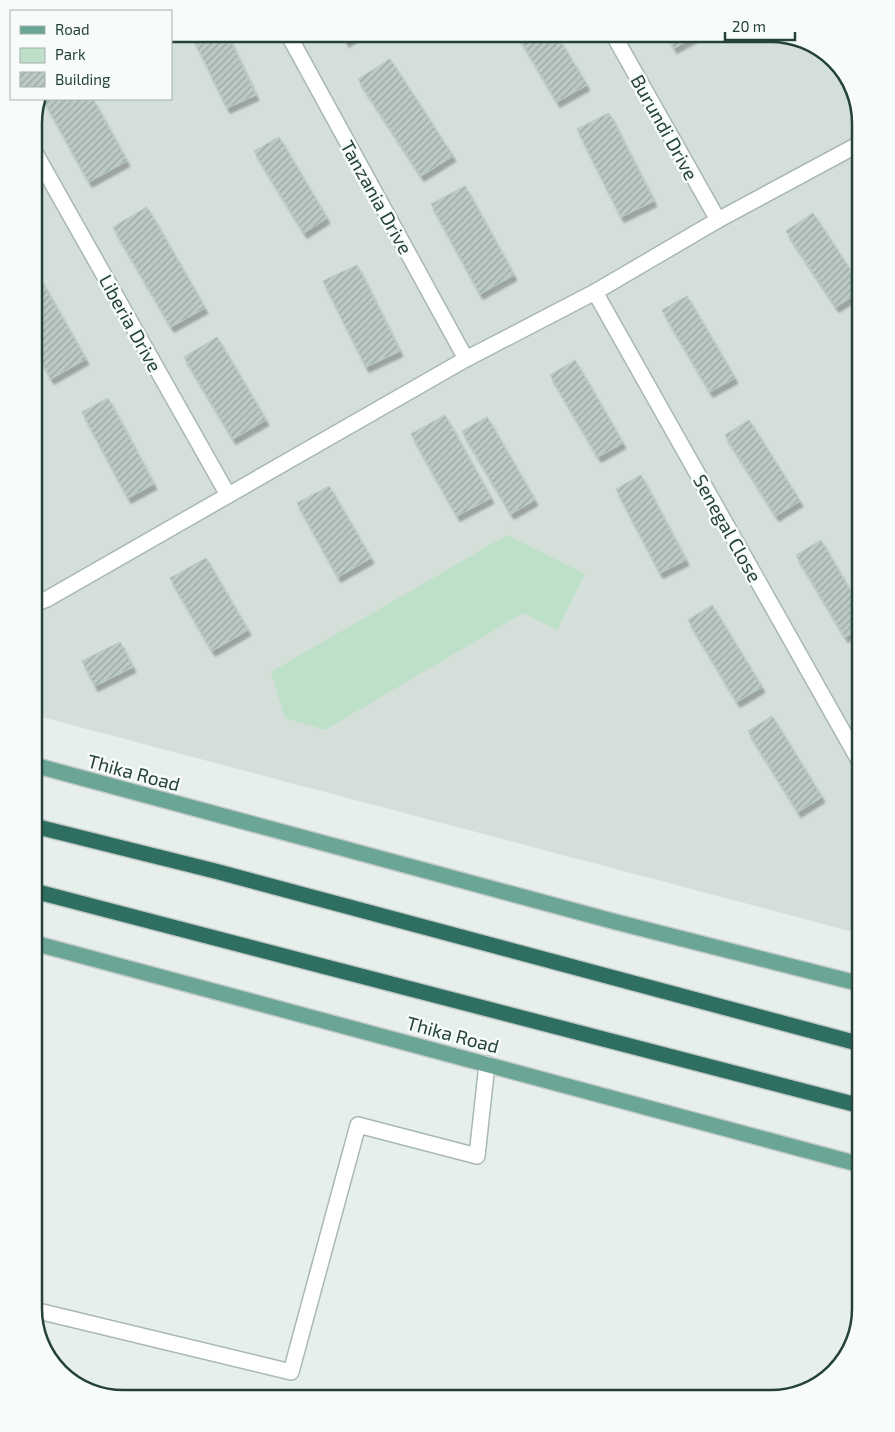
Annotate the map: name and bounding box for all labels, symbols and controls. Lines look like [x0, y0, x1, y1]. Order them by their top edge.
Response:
legend [10, 10, 172, 100]
scale bar [725, 10, 795, 42]
text: 20 m [732, 17, 766, 35]
text: Road [55, 20, 90, 38]
text: Park [55, 45, 86, 63]
text: Building [55, 70, 111, 88]
street label: Burundi Drive [627, 70, 703, 184]
street label: Tanzania Drive [336, 136, 418, 258]
street label: Liberia Drive [95, 270, 167, 376]
street label: Senegal Close [689, 470, 767, 586]
street label: Thika Road [85, 749, 183, 795]
street label: Thika Road [404, 1011, 502, 1057]

